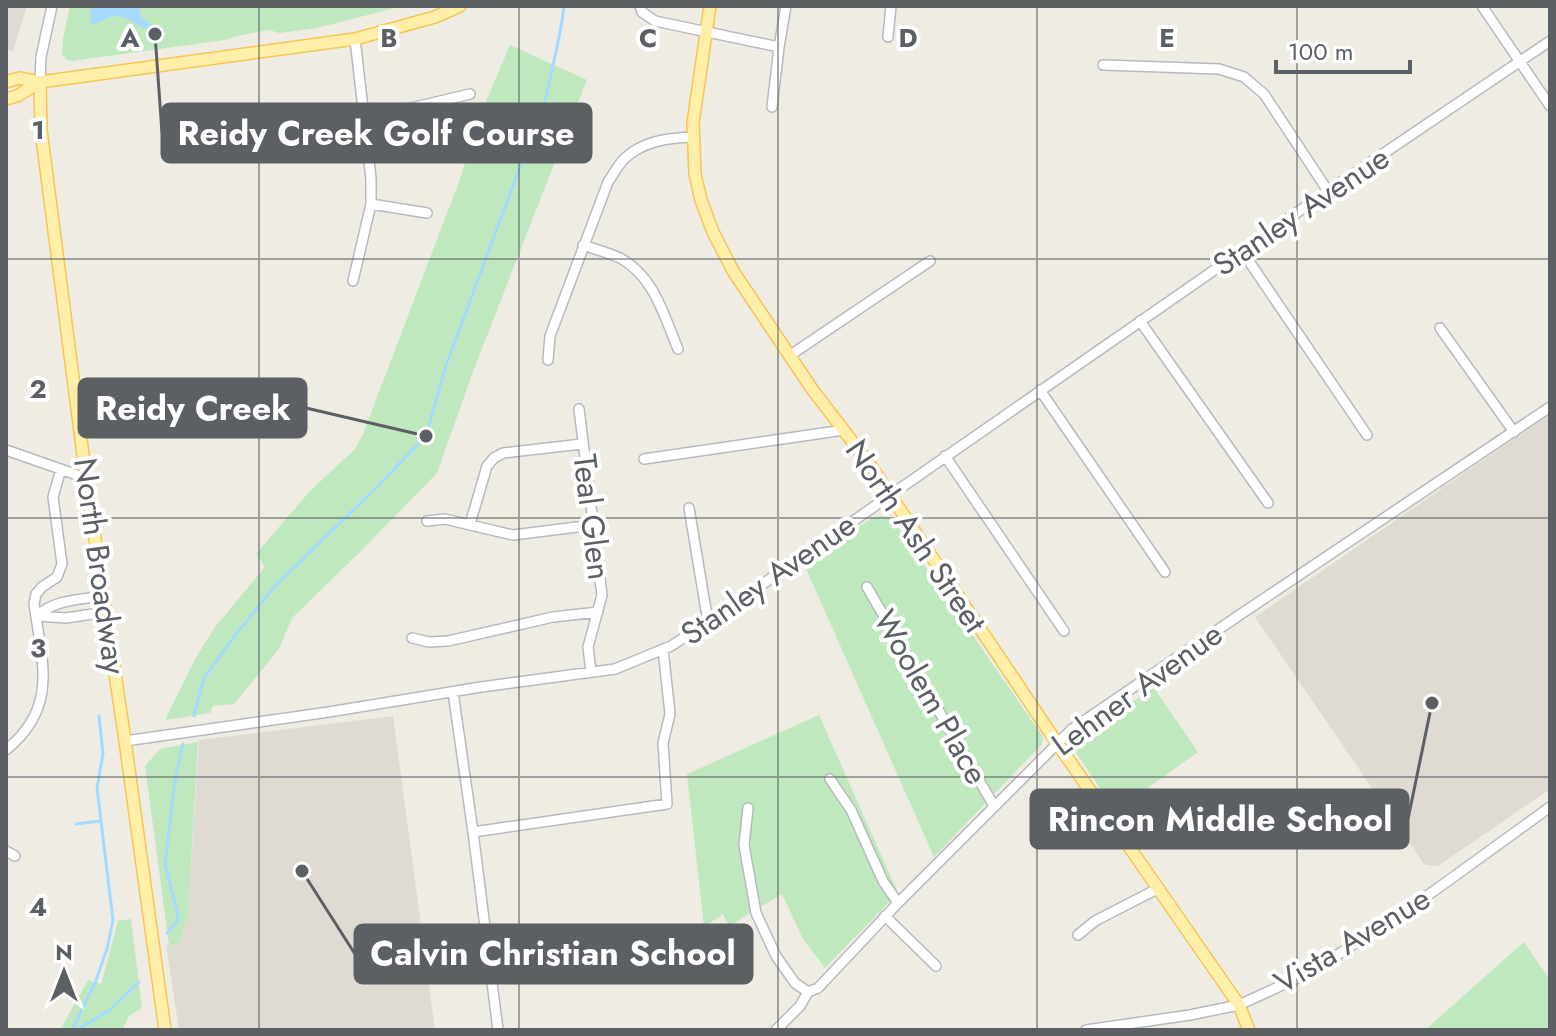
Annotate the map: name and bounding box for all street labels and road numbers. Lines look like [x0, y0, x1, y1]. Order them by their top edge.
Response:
street label: Stanley Avenue [1204, 135, 1398, 287]
street label: North Ash Street [834, 430, 998, 642]
street label: Teal Glen [561, 452, 623, 582]
street label: North Broadway [62, 455, 138, 678]
street label: Stanley Avenue [671, 502, 865, 656]
street label: Woolem Place [862, 601, 1000, 793]
street label: Lehner Avenue [1042, 611, 1232, 767]
street label: Vista Avenue [1265, 875, 1439, 1005]

